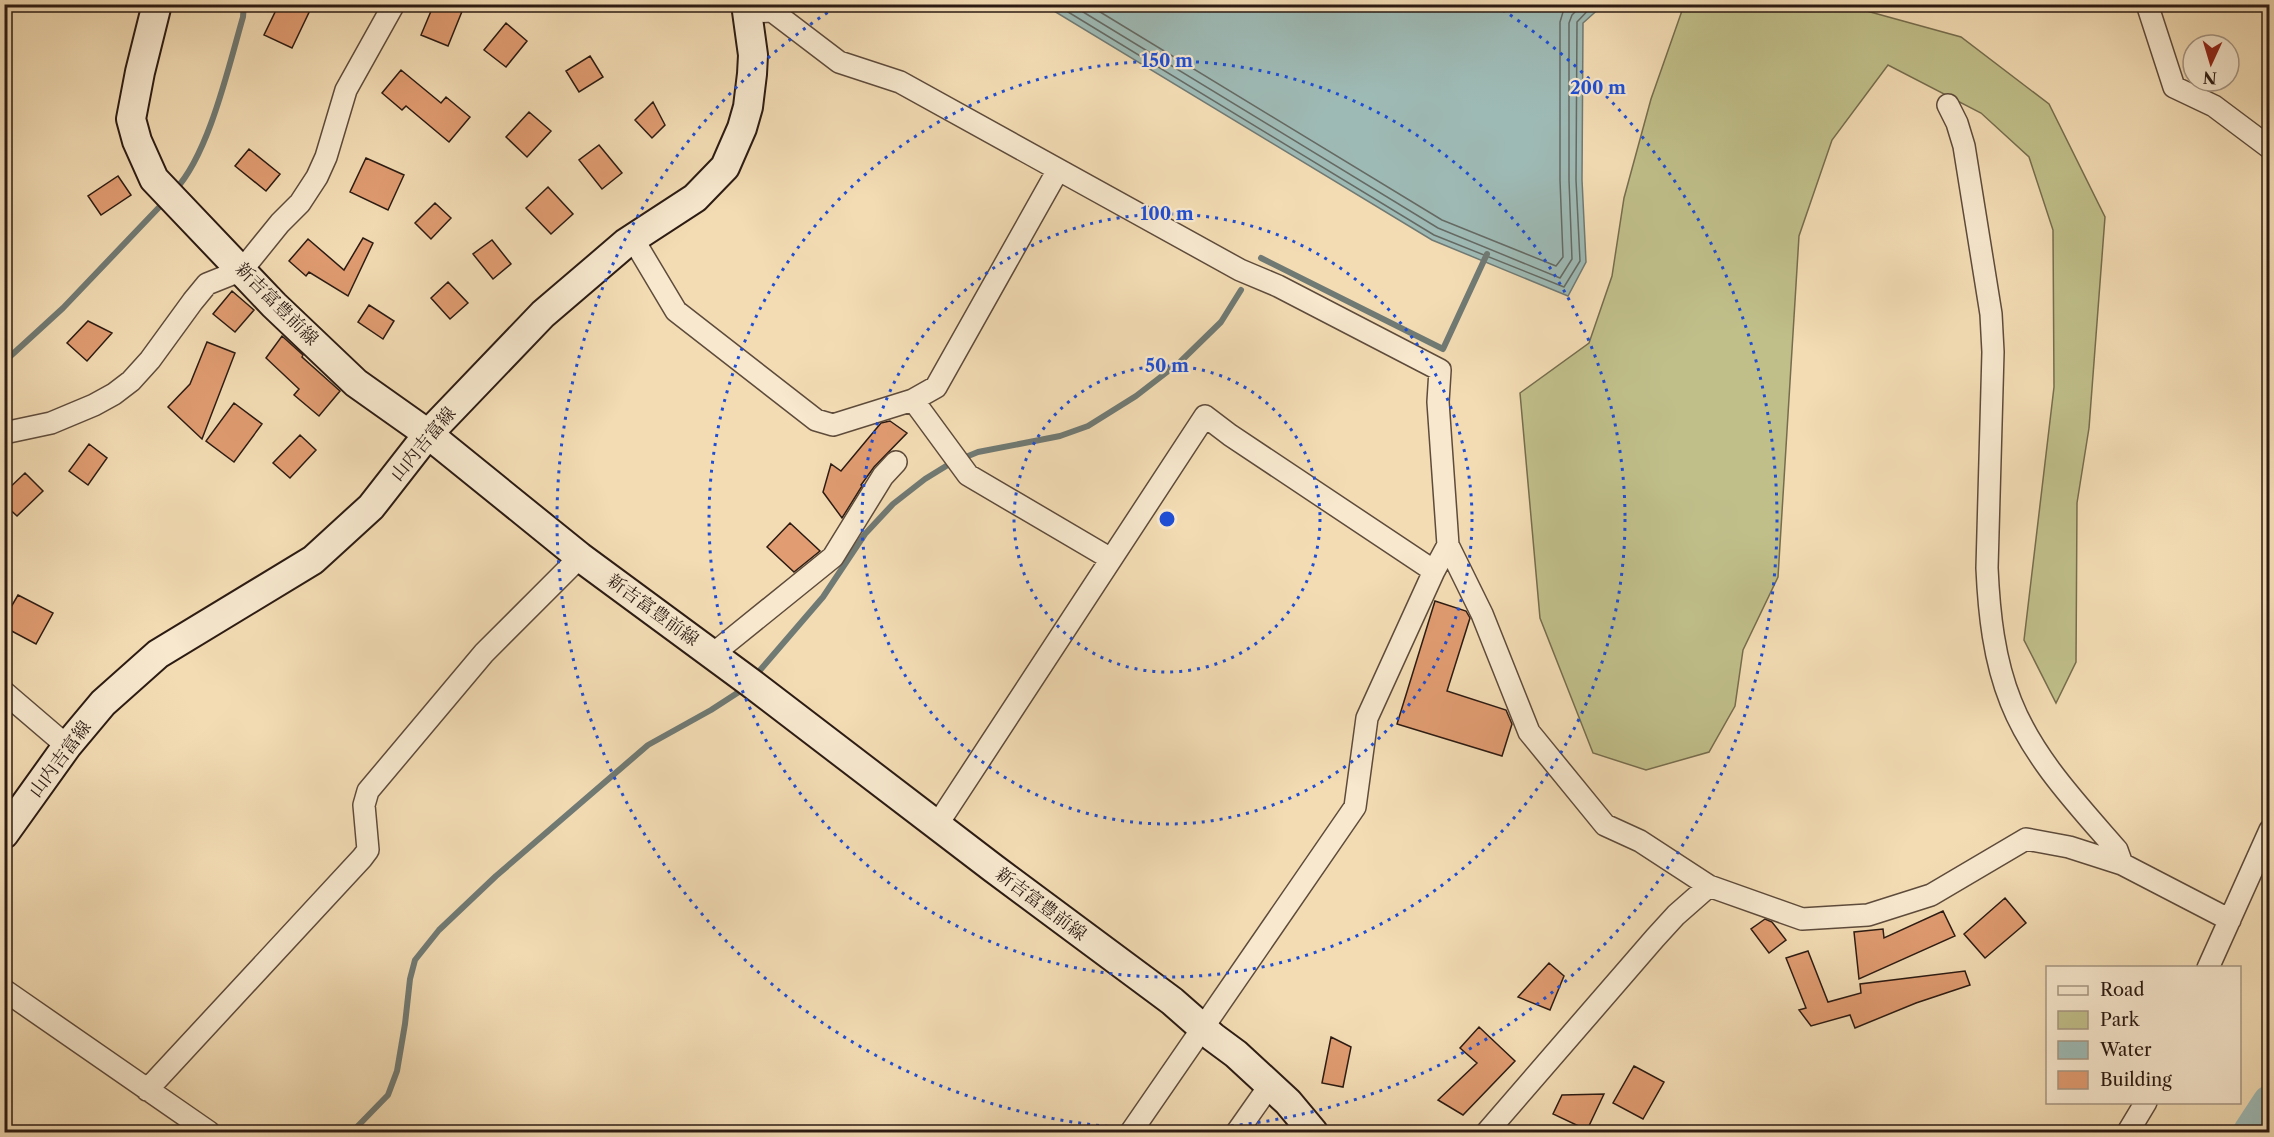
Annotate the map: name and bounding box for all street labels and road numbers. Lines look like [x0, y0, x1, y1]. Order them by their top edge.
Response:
street label: 新吉富豊前線 [231, 258, 323, 350]
street label: 山内吉富線 [386, 402, 460, 486]
street label: 新吉富豊前線 [603, 569, 703, 651]
street label: 山内吉富線 [24, 716, 96, 802]
street label: 新吉富豊前線 [991, 863, 1091, 945]

